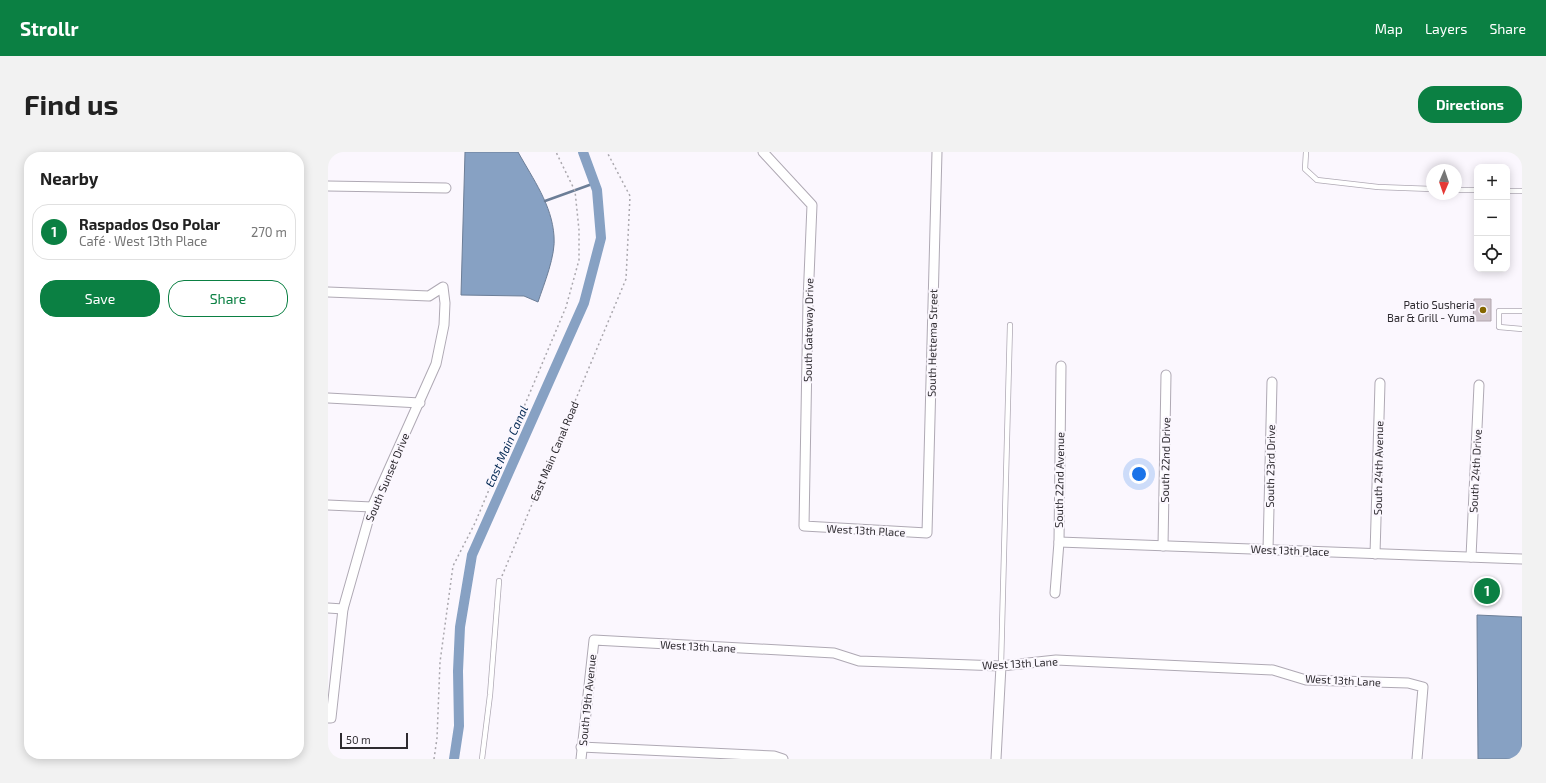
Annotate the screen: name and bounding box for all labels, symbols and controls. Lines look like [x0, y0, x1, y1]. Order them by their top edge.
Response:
text: Strollr [20, 17, 79, 40]
text: Map [1375, 20, 1403, 37]
text: Layers [1425, 20, 1467, 37]
text: Share [1489, 20, 1526, 37]
button: Directions [1418, 86, 1522, 123]
text: Find us [24, 87, 118, 121]
north arrow [1426, 164, 1462, 200]
map controls [1474, 164, 1510, 272]
button: + [1474, 164, 1510, 200]
text: Nearby [40, 168, 98, 188]
button: − [1474, 200, 1510, 236]
text: Raspados Oso Polar [79, 215, 220, 233]
text: 1 [51, 224, 57, 240]
text: 270 m [251, 224, 287, 240]
text: Café · West 13th Place [79, 233, 207, 249]
button: locate [1474, 236, 1510, 272]
street label: South Gateway Drive [801, 278, 815, 382]
button: Save [40, 280, 160, 317]
button: Share [168, 280, 288, 317]
street label: South Hettema Street [925, 289, 939, 397]
place label: Patio Susheria Bar & Grill - Yuma [1387, 298, 1475, 324]
marker: Patio Susheria Bar & Grill - Yuma [1478, 305, 1488, 315]
street label: East Main Canal Road [527, 399, 581, 503]
water label: East Main Canal [482, 403, 530, 489]
street label: South 22nd Drive [1158, 417, 1172, 503]
street label: South 24th Avenue [1371, 421, 1385, 515]
street label: South 23rd Drive [1263, 424, 1277, 508]
street label: South 24th Drive [1466, 429, 1484, 513]
street label: South Sunset Drive [362, 431, 412, 523]
street label: South 22nd Avenue [1052, 432, 1066, 528]
your location [1129, 464, 1149, 484]
street label: West 13th Place [826, 521, 906, 539]
street label: West 13th Place [1250, 542, 1330, 558]
pin: 1 [1474, 576, 1500, 606]
street label: West 13th Lane [660, 638, 736, 654]
street label: South 19th Avenue [576, 653, 598, 746]
street label: West 13th Lane [982, 655, 1058, 671]
street label: West 13th Lane [1305, 672, 1381, 688]
scale bar [340, 731, 408, 750]
text: 50 m [346, 733, 371, 746]

